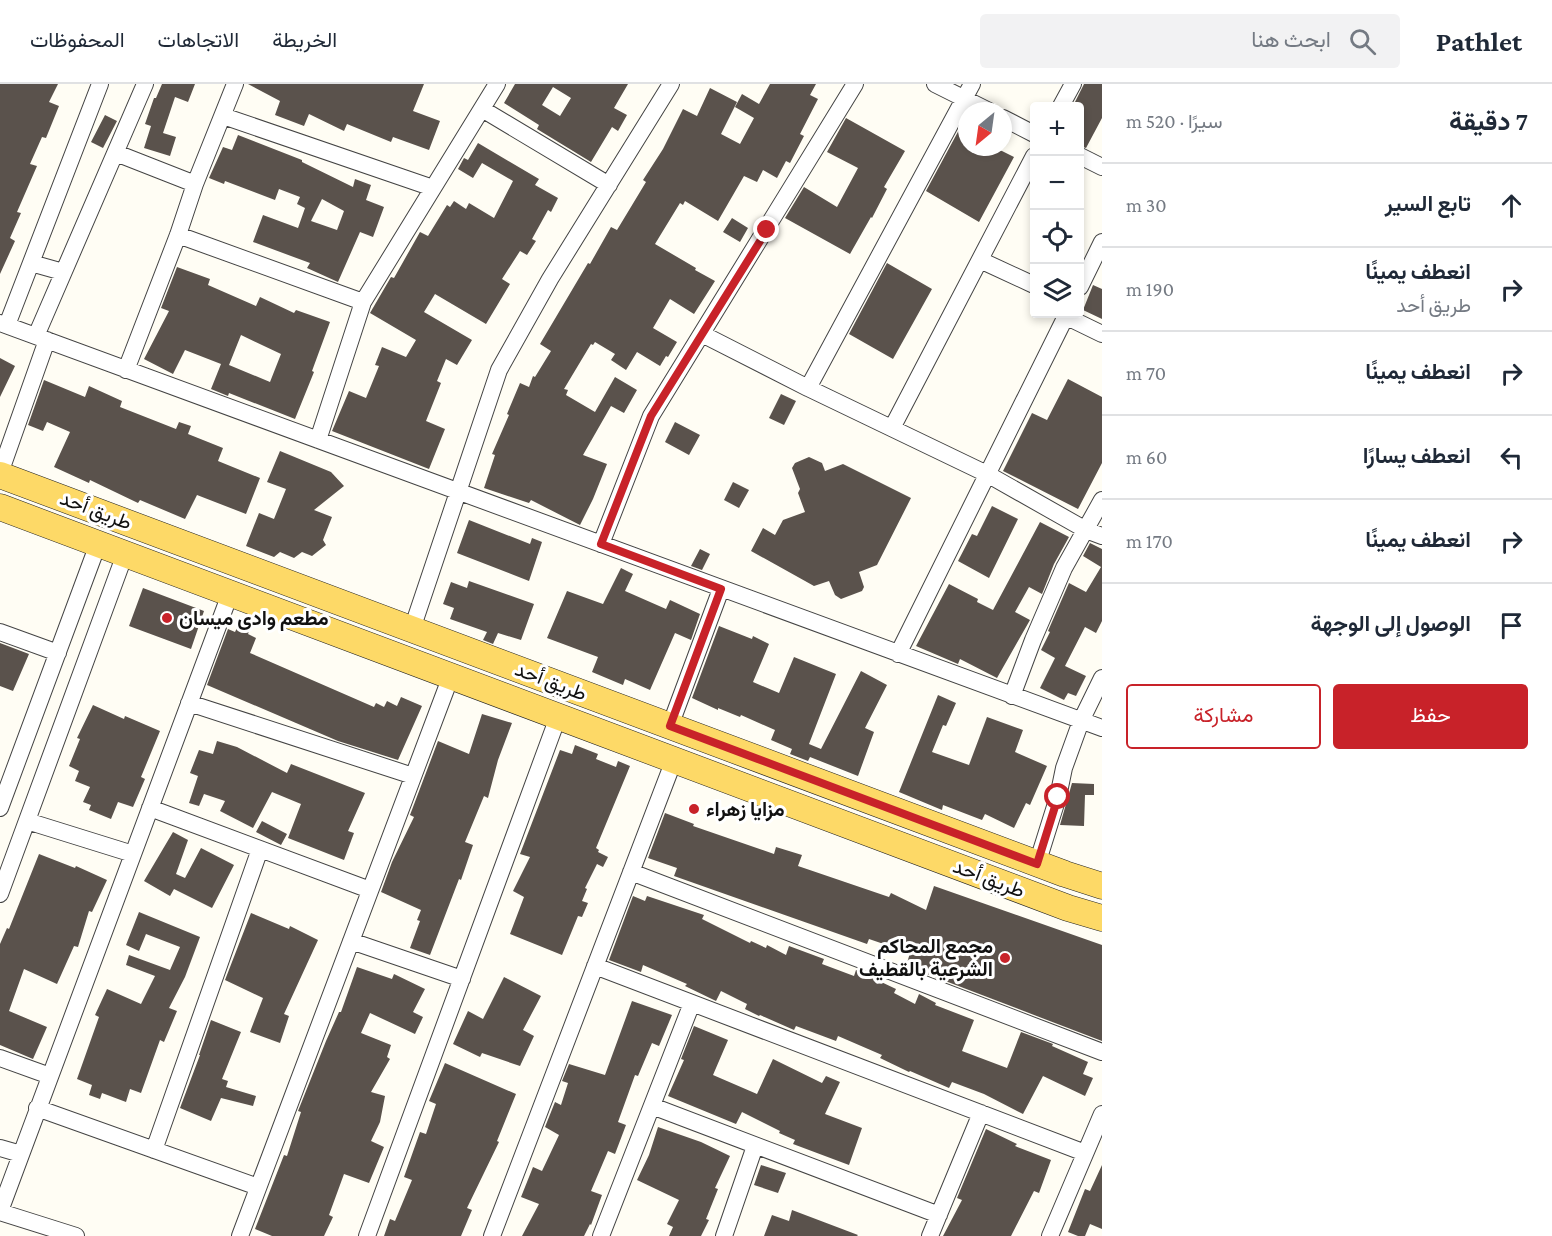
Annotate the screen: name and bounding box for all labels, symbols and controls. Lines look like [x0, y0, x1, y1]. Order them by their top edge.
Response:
search box [980, 14, 1400, 68]
icon: search [1346, 25, 1379, 58]
text: Pathlet [1436, 26, 1522, 57]
text: ابحث هنا [1251, 27, 1331, 52]
text: المحفوظات [30, 28, 125, 52]
text: الاتجاهات [158, 28, 239, 52]
text: الخريطة [272, 28, 337, 52]
north arrow [958, 102, 1012, 156]
map controls [1030, 102, 1084, 318]
button: + [1030, 102, 1084, 156]
text: 7 دقيقة [1449, 107, 1528, 136]
text: سيرًا · 520 m [1126, 110, 1223, 132]
button: − [1030, 156, 1084, 210]
icon: ahead [1495, 189, 1528, 222]
text: تابع السير [1385, 191, 1471, 216]
text: 30 m [1126, 194, 1167, 216]
button: locate [1030, 210, 1084, 264]
route end [753, 216, 779, 242]
text: انعطف يمينًا [1365, 259, 1471, 284]
button: layers [1030, 264, 1084, 318]
icon: right [1495, 273, 1528, 306]
text: 190 m [1126, 278, 1174, 300]
text: طريق أحد [1396, 294, 1471, 316]
icon: right [1495, 357, 1528, 390]
text: انعطف يمينًا [1365, 359, 1471, 384]
text: 70 m [1126, 362, 1166, 384]
icon: left [1495, 441, 1528, 474]
text: انعطف يسارًا [1363, 443, 1471, 468]
text: 60 m [1126, 446, 1167, 468]
street label: طريق أحد [56, 486, 135, 536]
icon: right [1495, 525, 1528, 558]
text: انعطف يمينًا [1365, 527, 1471, 552]
text: 170 m [1126, 530, 1173, 552]
place label: مطعم وادى ميسان [179, 607, 329, 631]
icon: arrive [1495, 609, 1528, 642]
marker: مطعم وادى ميسان [160, 611, 174, 625]
text: الوصول إلى الوجهة [1310, 611, 1471, 636]
street label: طريق أحد [511, 657, 590, 707]
button: مشاركة [1126, 684, 1321, 749]
button: حفظ [1333, 684, 1528, 749]
route start [1044, 783, 1070, 809]
place label: مزايا زهراء [706, 798, 785, 822]
marker: مزايا زهراء [687, 802, 701, 816]
street label: طريق أحد [949, 854, 1028, 904]
place label: مجمع المحاكم الشرعية بالقطيف [859, 935, 993, 982]
marker: مجمع المحاكم الشرعية بالقطيف [998, 951, 1012, 965]

